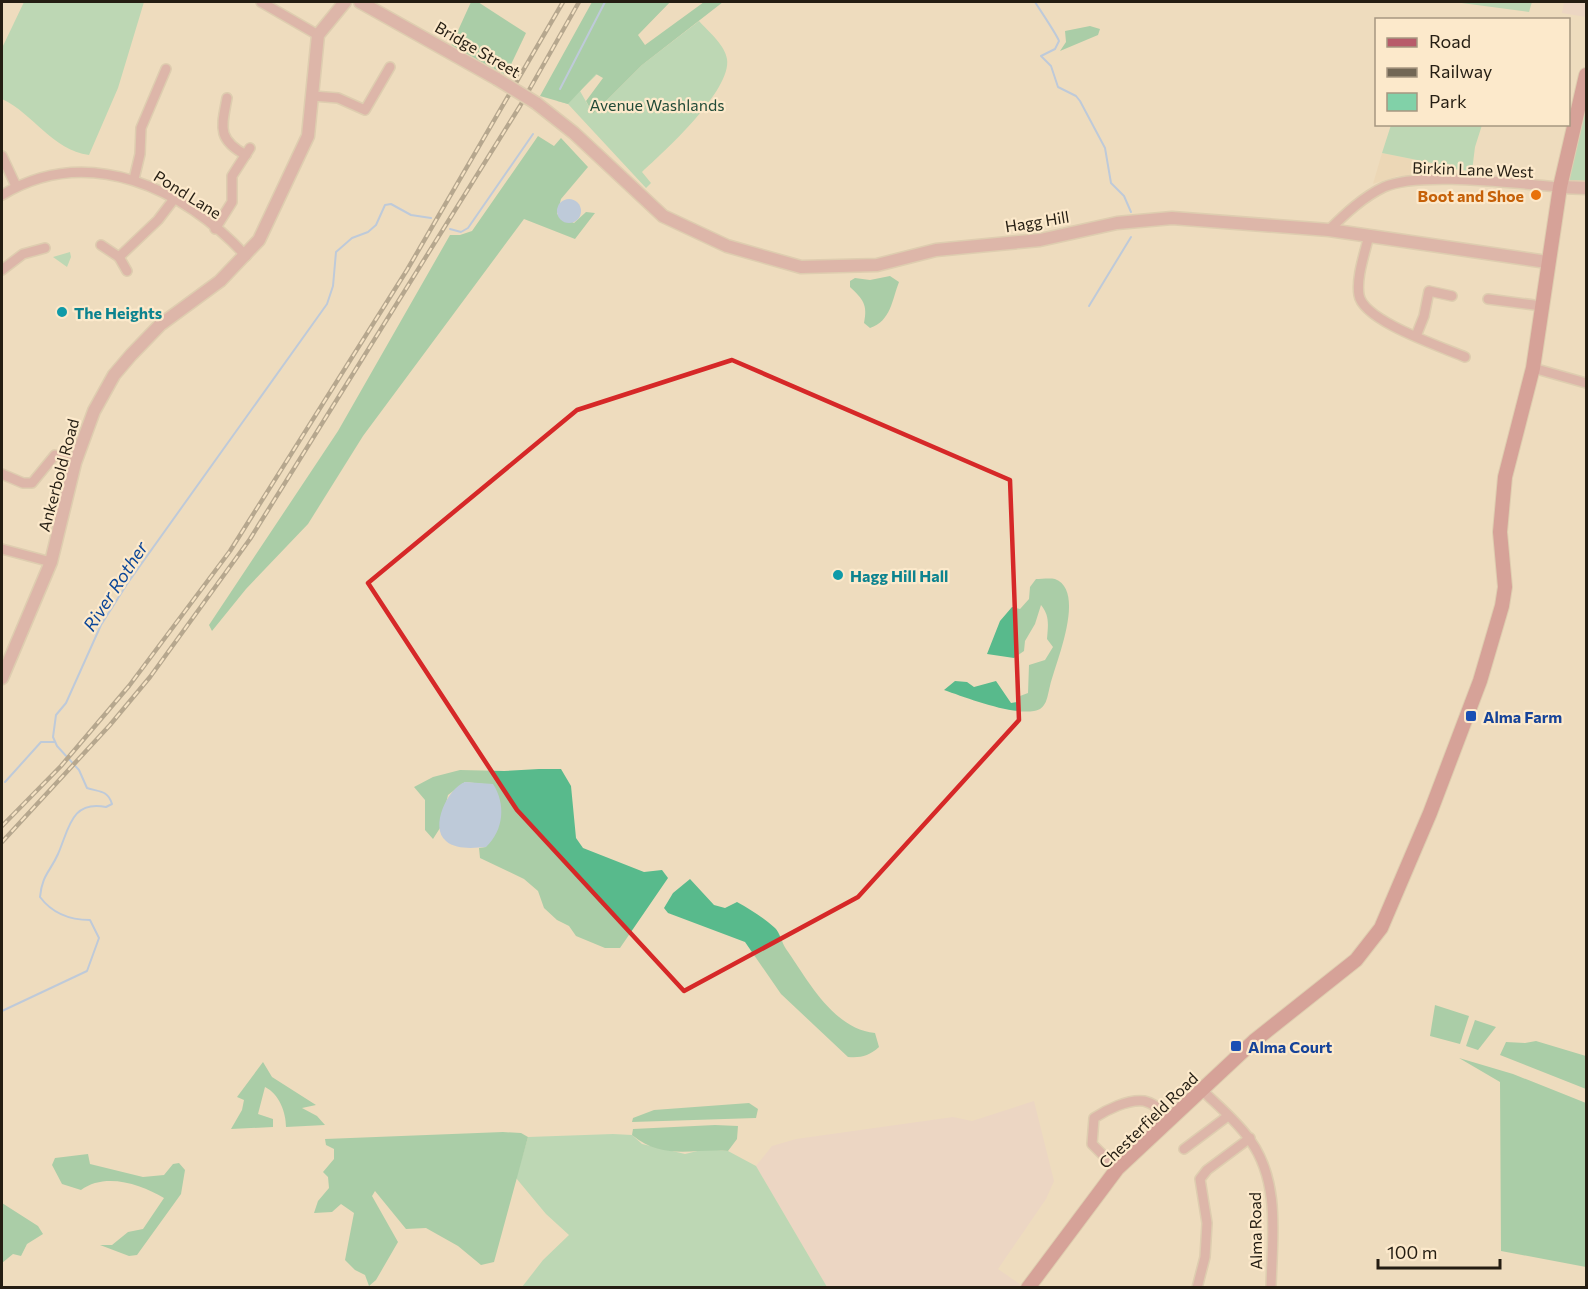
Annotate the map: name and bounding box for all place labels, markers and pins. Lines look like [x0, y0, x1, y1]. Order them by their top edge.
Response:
place label: Boot and Shoe [1418, 186, 1524, 205]
marker: Boot and Shoe [1529, 188, 1543, 202]
place label: The Heights [74, 303, 162, 322]
marker: The Heights [55, 305, 69, 319]
place label: Hagg Hill Hall [850, 566, 948, 585]
marker: Hagg Hill Hall [831, 568, 845, 582]
place label: Alma Farm [1483, 707, 1562, 726]
marker: Alma Farm [1464, 709, 1478, 723]
place label: Alma Court [1248, 1037, 1333, 1056]
marker: Alma Court [1229, 1039, 1243, 1053]

